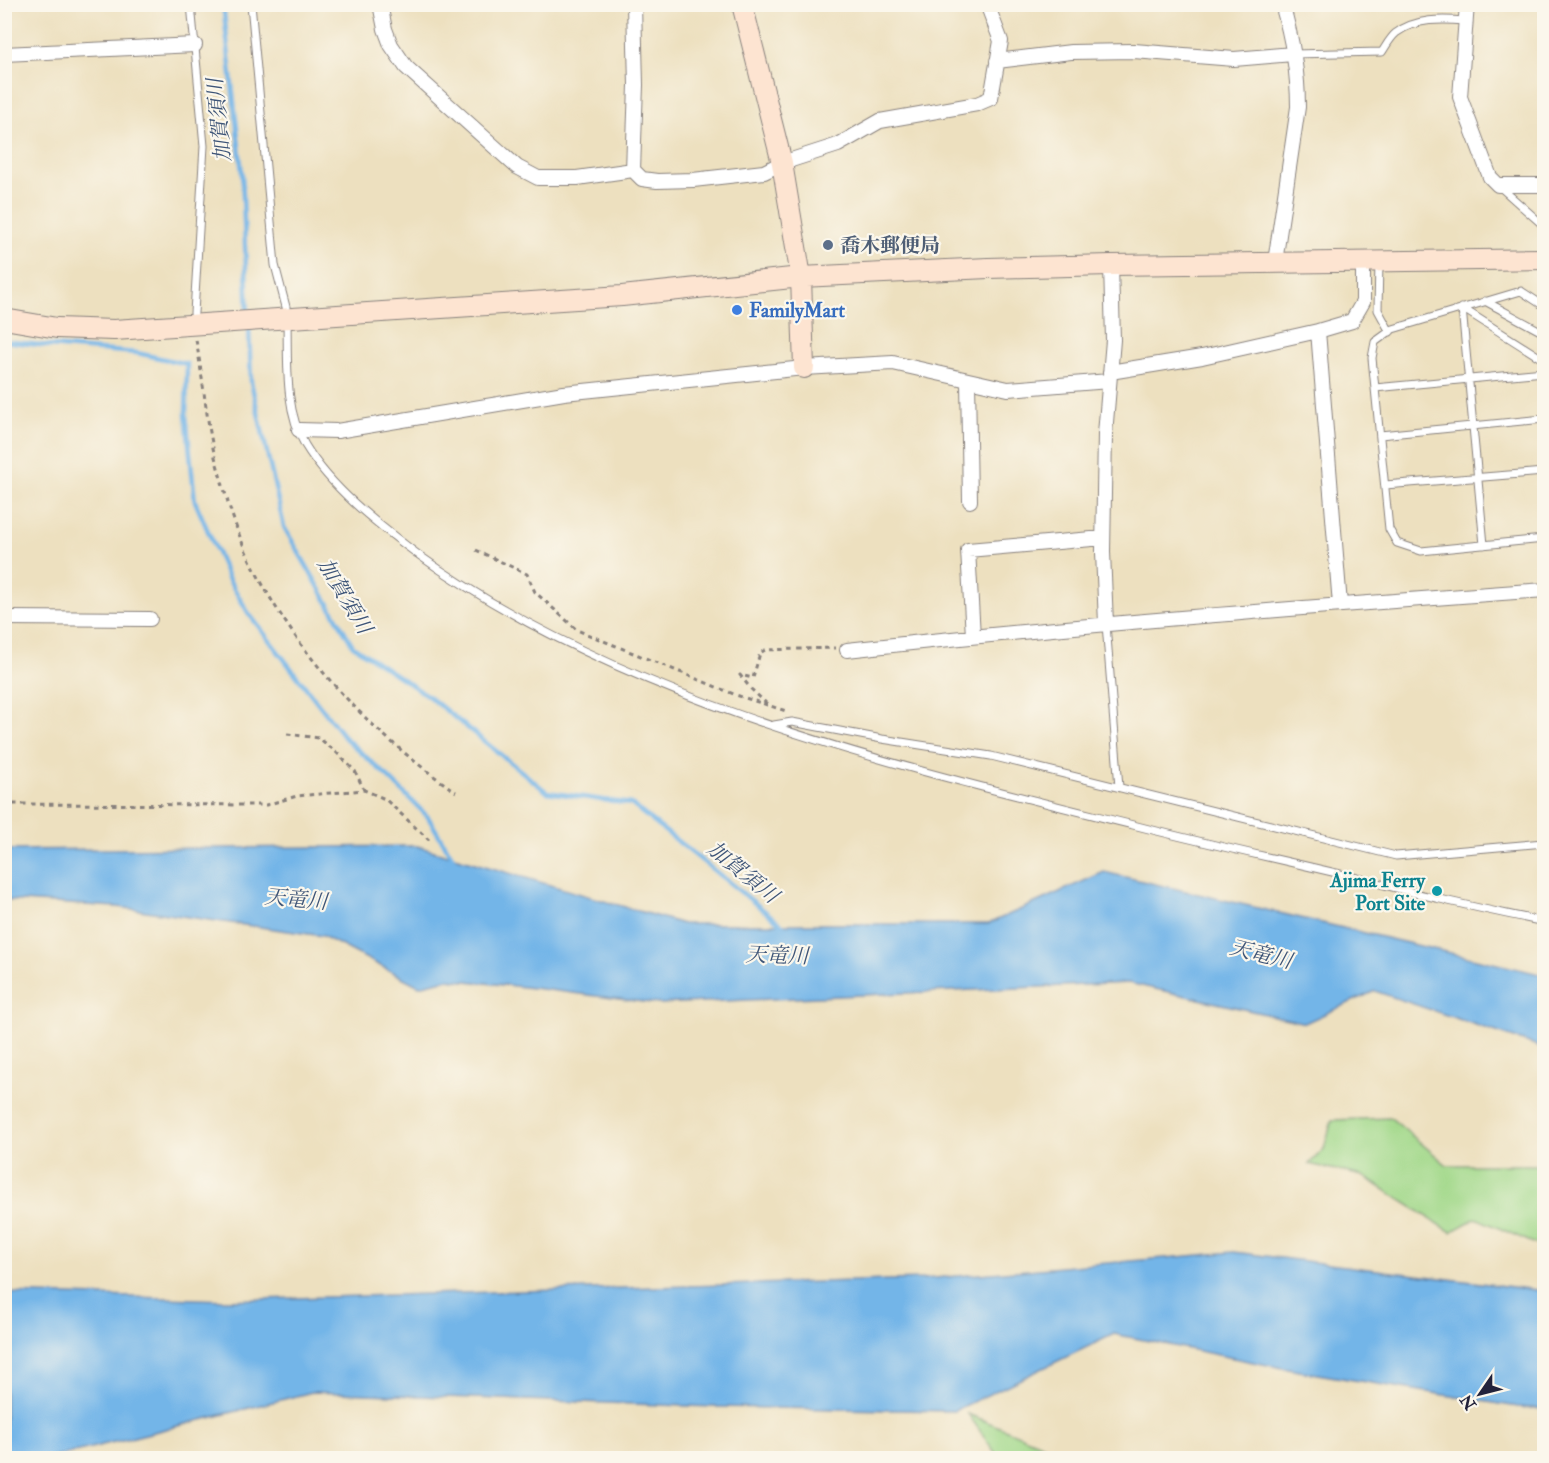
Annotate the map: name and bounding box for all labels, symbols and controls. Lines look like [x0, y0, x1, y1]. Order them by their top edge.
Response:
water label: 加賀須川 [201, 75, 237, 163]
place label: 喬木郵便局 [840, 233, 940, 258]
marker: 喬木郵便局 [821, 238, 835, 252]
place label: FamilyMart [749, 298, 845, 324]
marker: FamilyMart [730, 303, 744, 317]
water label: 加賀須川 [311, 553, 379, 641]
water label: 加賀須川 [702, 835, 785, 911]
place label: Ajima Ferry Port Site [1329, 868, 1426, 916]
water label: 天竜川 [263, 883, 331, 916]
marker: Ajima Ferry Port Site [1430, 884, 1444, 898]
water label: 天竜川 [1227, 934, 1297, 976]
water label: 天竜川 [745, 941, 811, 970]
north arrow [1450, 1364, 1510, 1424]
text: N [1456, 1390, 1481, 1414]

